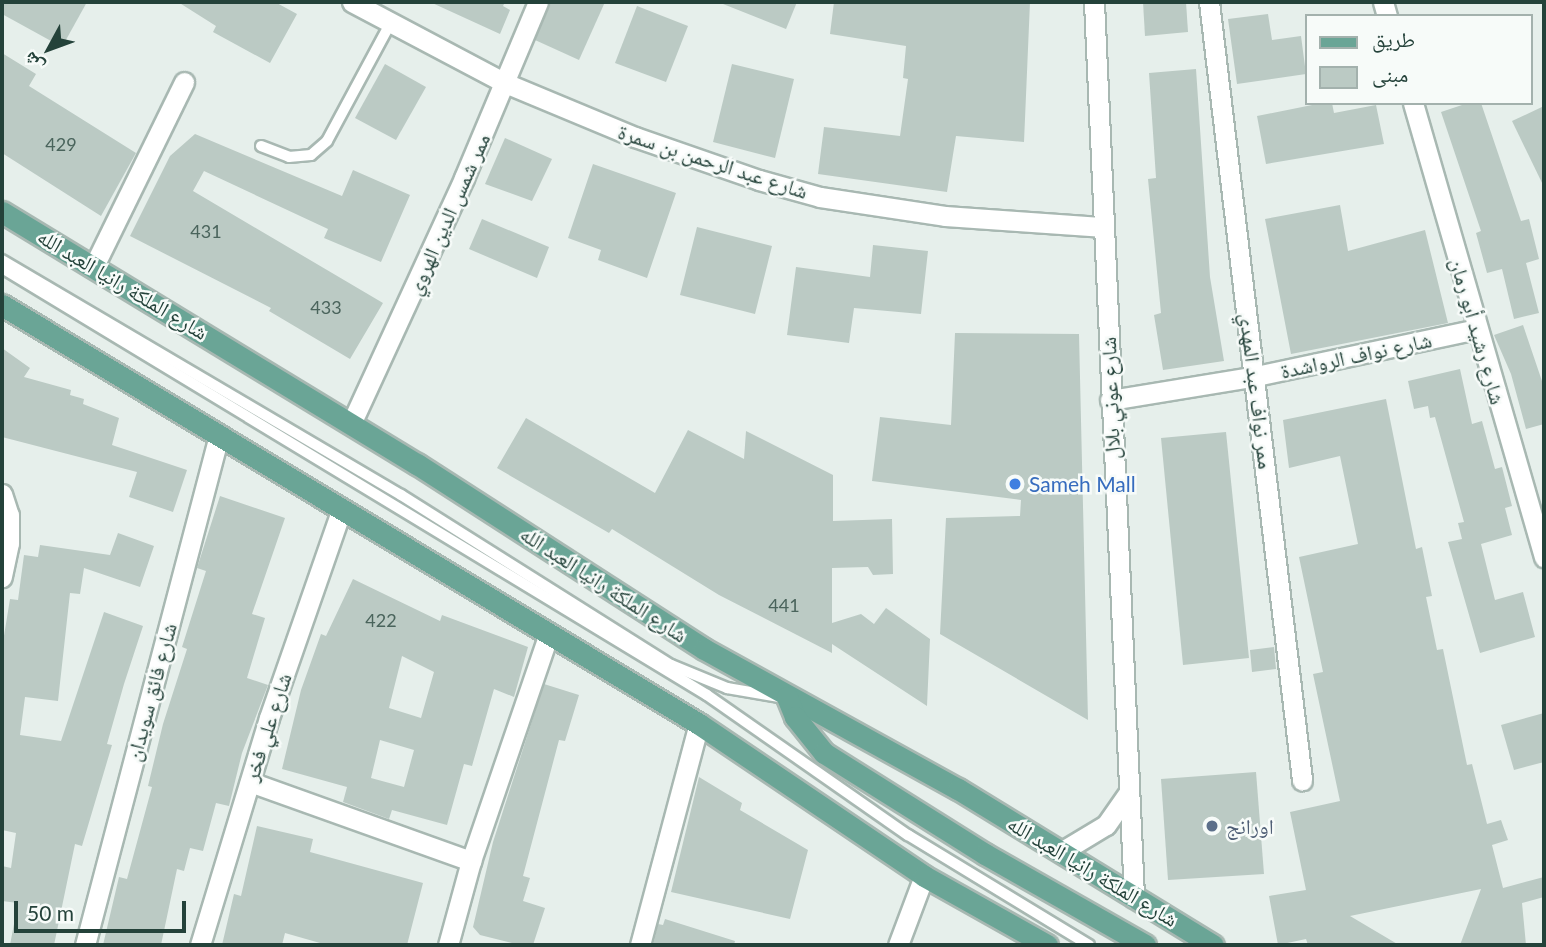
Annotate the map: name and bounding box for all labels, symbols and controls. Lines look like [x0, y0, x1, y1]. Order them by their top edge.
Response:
north arrow [14, 14, 84, 84]
legend [1304, 14, 1532, 105]
text: طريق [1372, 26, 1415, 51]
text: ش [17, 48, 48, 78]
text: مبنى [1372, 61, 1408, 86]
street label: شارع عبد الرحمن بن سمرة [615, 118, 811, 204]
street label: ممر شمس الدين الهروي [401, 129, 495, 299]
house number: 429 [45, 133, 77, 155]
house number: 431 [190, 220, 222, 242]
street label: شارع الملكة رانيا العبد الله [33, 223, 213, 345]
street label: شارع رشيد أبو رمان [1445, 255, 1511, 407]
house number: 433 [310, 296, 342, 318]
street label: ممر نواف عبد المهدي [1235, 312, 1279, 470]
street label: شارع نواف الرواشدة [1278, 327, 1434, 383]
street label: شارع عوني بلال [1095, 336, 1125, 460]
place label: Sameh Mall [1029, 471, 1136, 497]
marker: Sameh Mall [1007, 476, 1023, 492]
street label: شارع الملكة رانيا العبد الله [516, 521, 692, 647]
house number: 441 [768, 594, 800, 616]
house number: 422 [365, 609, 397, 631]
street label: شارع فائق سويدان [120, 620, 182, 764]
street label: شارع علي فخر [238, 670, 296, 784]
street label: شارع الملكة رانيا العبد الله [1003, 810, 1183, 932]
place label: اورانج [1226, 813, 1274, 839]
marker: اورانج [1204, 818, 1220, 834]
scale bar [18, 888, 189, 932]
text: 50 m [27, 900, 74, 925]

